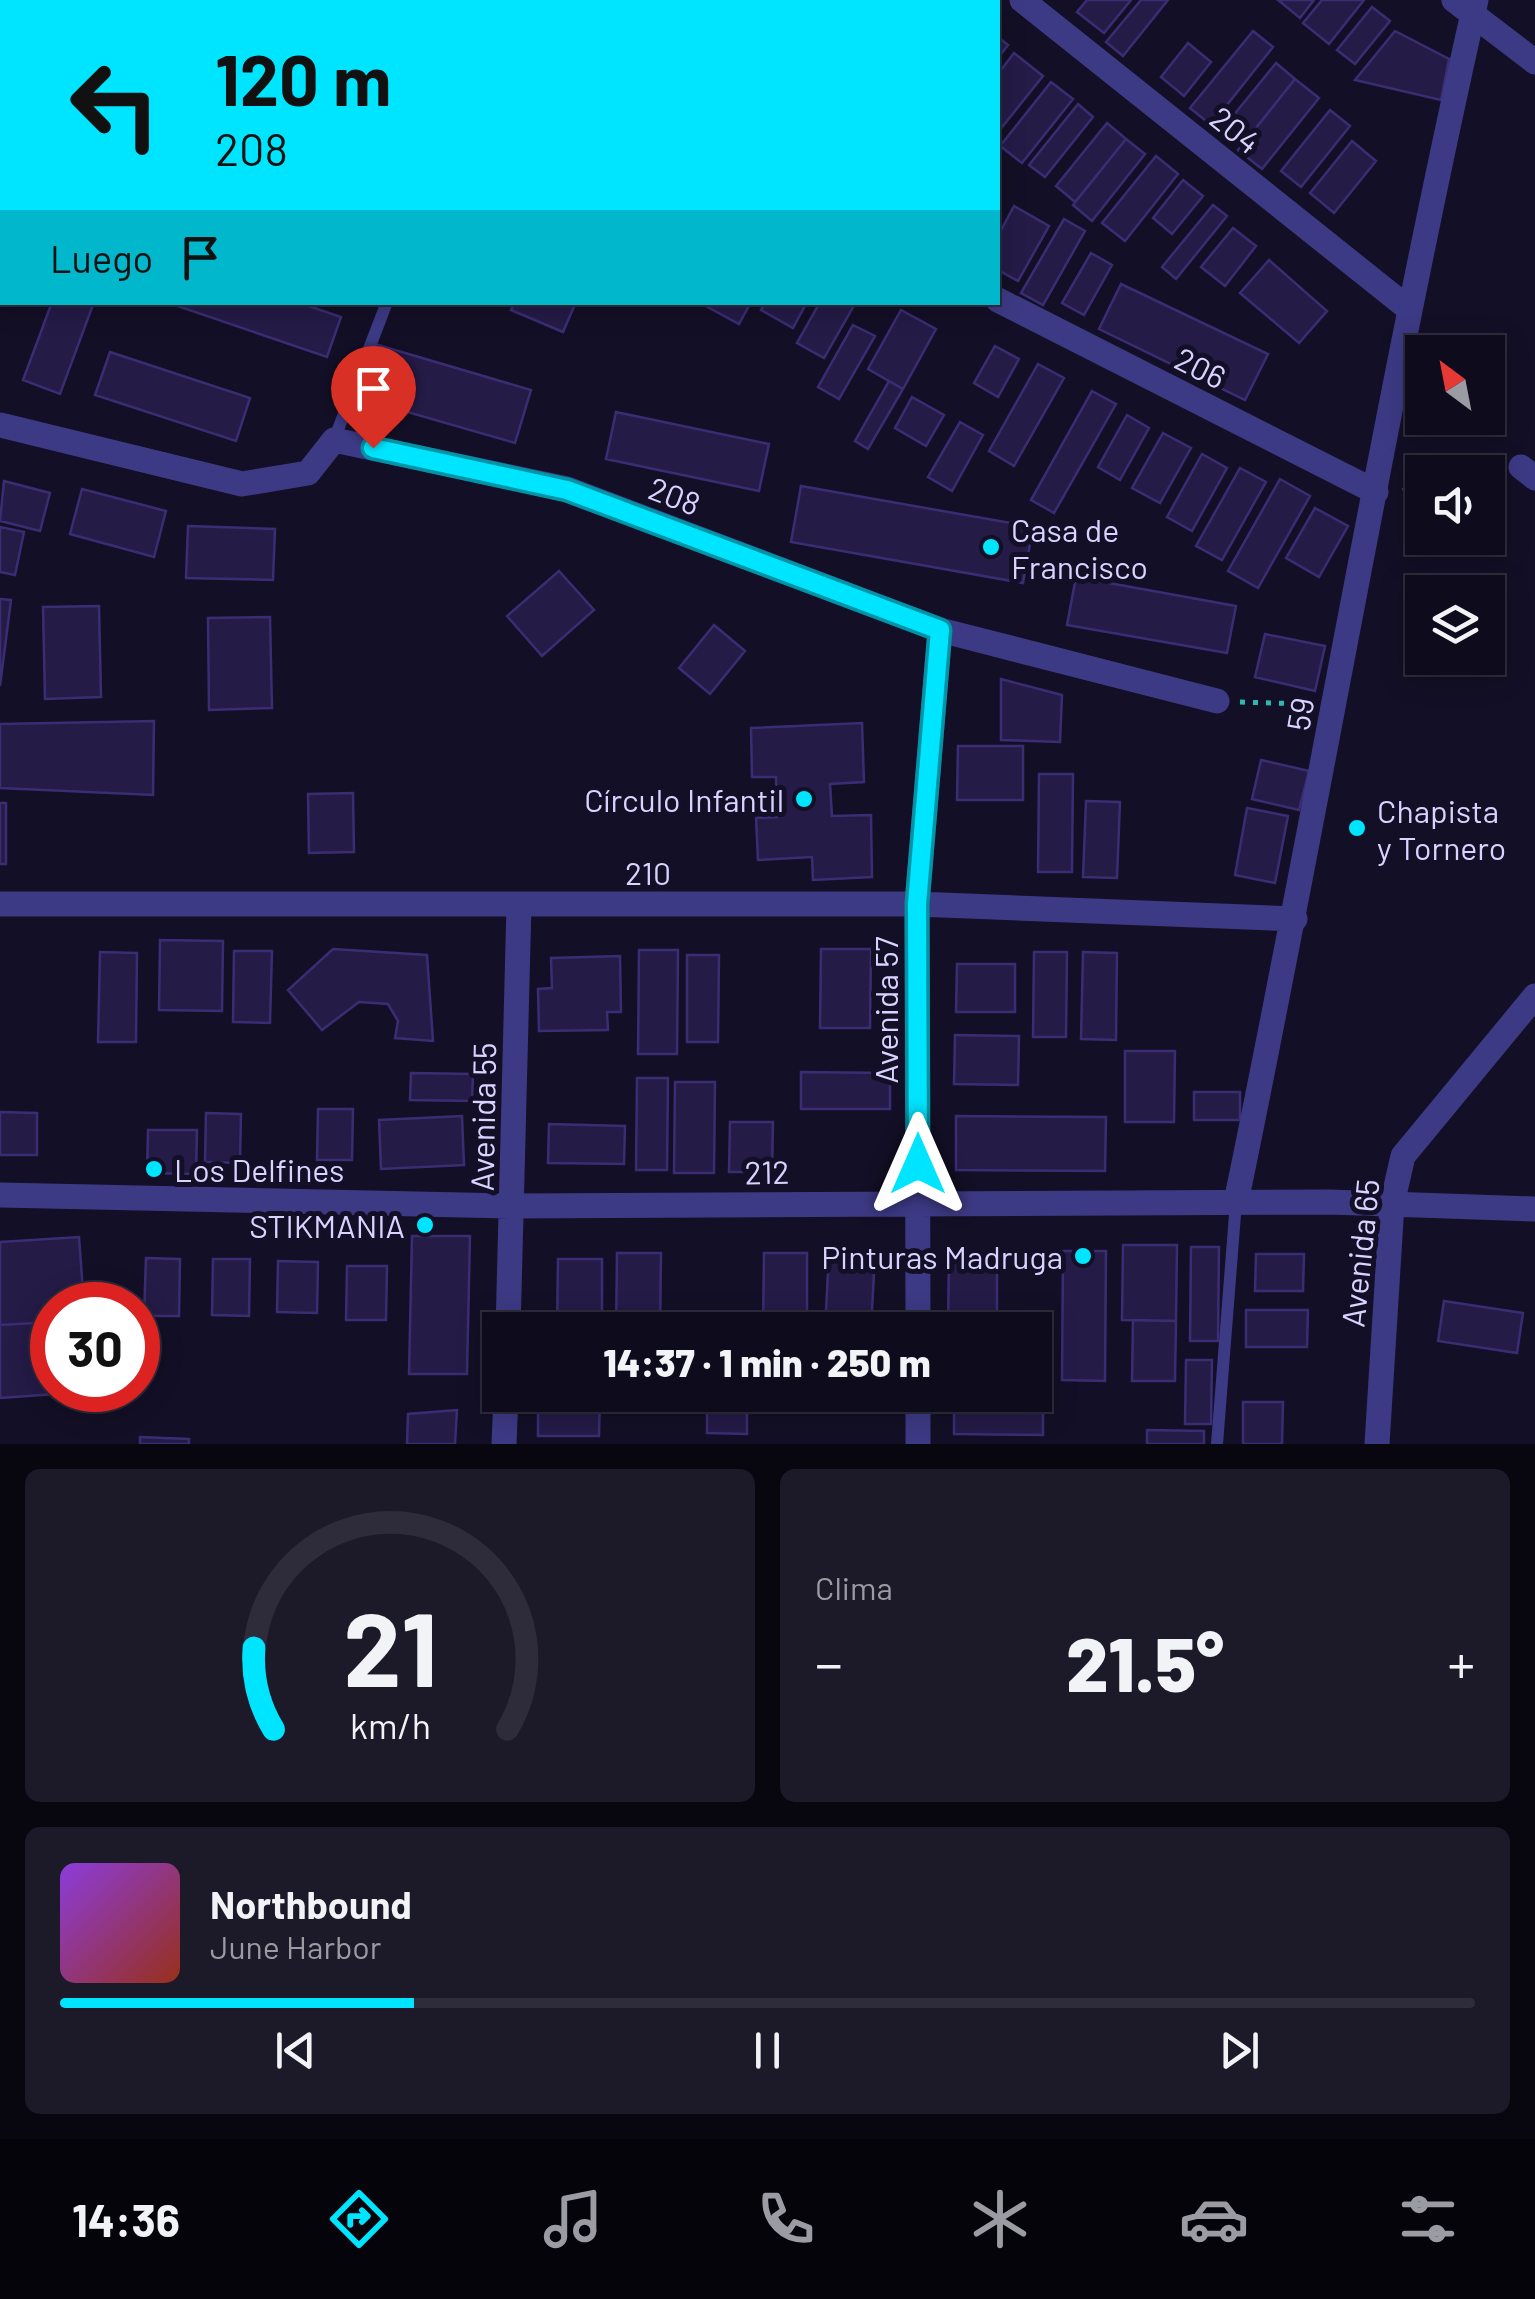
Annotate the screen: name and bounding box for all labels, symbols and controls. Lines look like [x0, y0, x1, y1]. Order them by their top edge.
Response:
text: 120 m [215, 36, 391, 120]
icon: left [50, 40, 180, 170]
street label: 204 [1203, 98, 1269, 160]
text: 208 [215, 121, 288, 175]
icon: arrive [173, 230, 228, 285]
text: Luego [50, 235, 153, 281]
north arrow [1405, 335, 1505, 435]
map controls [1405, 335, 1505, 675]
street label: 206 [1169, 338, 1233, 396]
pin [331, 346, 416, 449]
icon: arrive [346, 361, 401, 416]
button: sound [1405, 455, 1505, 555]
street label: 208 [644, 468, 706, 522]
place label: Casa de Francisco [1011, 510, 1148, 585]
marker: Casa de Francisco [980, 536, 1002, 558]
button: layers [1405, 575, 1505, 675]
street label: 59 [1277, 694, 1321, 734]
place label: Círculo Infantil [584, 780, 784, 818]
marker: Círculo Infantil [793, 788, 815, 810]
place label: Chapista y Tornero [1377, 791, 1506, 866]
marker: Chapista y Tornero [1346, 817, 1368, 839]
street label: 210 [625, 853, 671, 891]
street label: Avenida 57 [866, 936, 904, 1084]
street label: Avenida 55 [462, 1042, 502, 1192]
position arrow [866, 1112, 970, 1216]
place label: Los Delfines [174, 1150, 344, 1188]
street label: 212 [744, 1152, 790, 1190]
marker: Los Delfines [143, 1158, 165, 1180]
street label: Avenida 65 [1332, 1177, 1386, 1329]
place label: STIKMANIA [249, 1206, 405, 1244]
marker: STIKMANIA [414, 1214, 436, 1236]
place label: Pinturas Madruga [821, 1237, 1063, 1275]
marker: Pinturas Madruga [1072, 1245, 1094, 1267]
speed limit sign: 30 [30, 1282, 160, 1412]
text: 14:37 · 1 min · 250 m [603, 1339, 931, 1385]
text: Clima [815, 1568, 893, 1606]
text: 21 [343, 1583, 437, 1708]
text: 21.5° [1066, 1617, 1224, 1707]
text: − [815, 1629, 843, 1695]
text: + [1447, 1629, 1475, 1695]
text: km/h [350, 1703, 430, 1746]
text: Northbound [210, 1881, 412, 1927]
text: June Harbor [210, 1927, 381, 1965]
icon: previous [268, 2023, 323, 2078]
icon: pause [740, 2023, 795, 2078]
icon: next [1212, 2023, 1267, 2078]
icon: directions [324, 2184, 394, 2254]
icon: music [538, 2184, 608, 2254]
icon: phone [751, 2184, 821, 2254]
icon: climate [965, 2184, 1035, 2254]
icon: car [1179, 2184, 1249, 2254]
icon: filters [1393, 2184, 1463, 2254]
text: 14:36 [72, 2192, 180, 2246]

